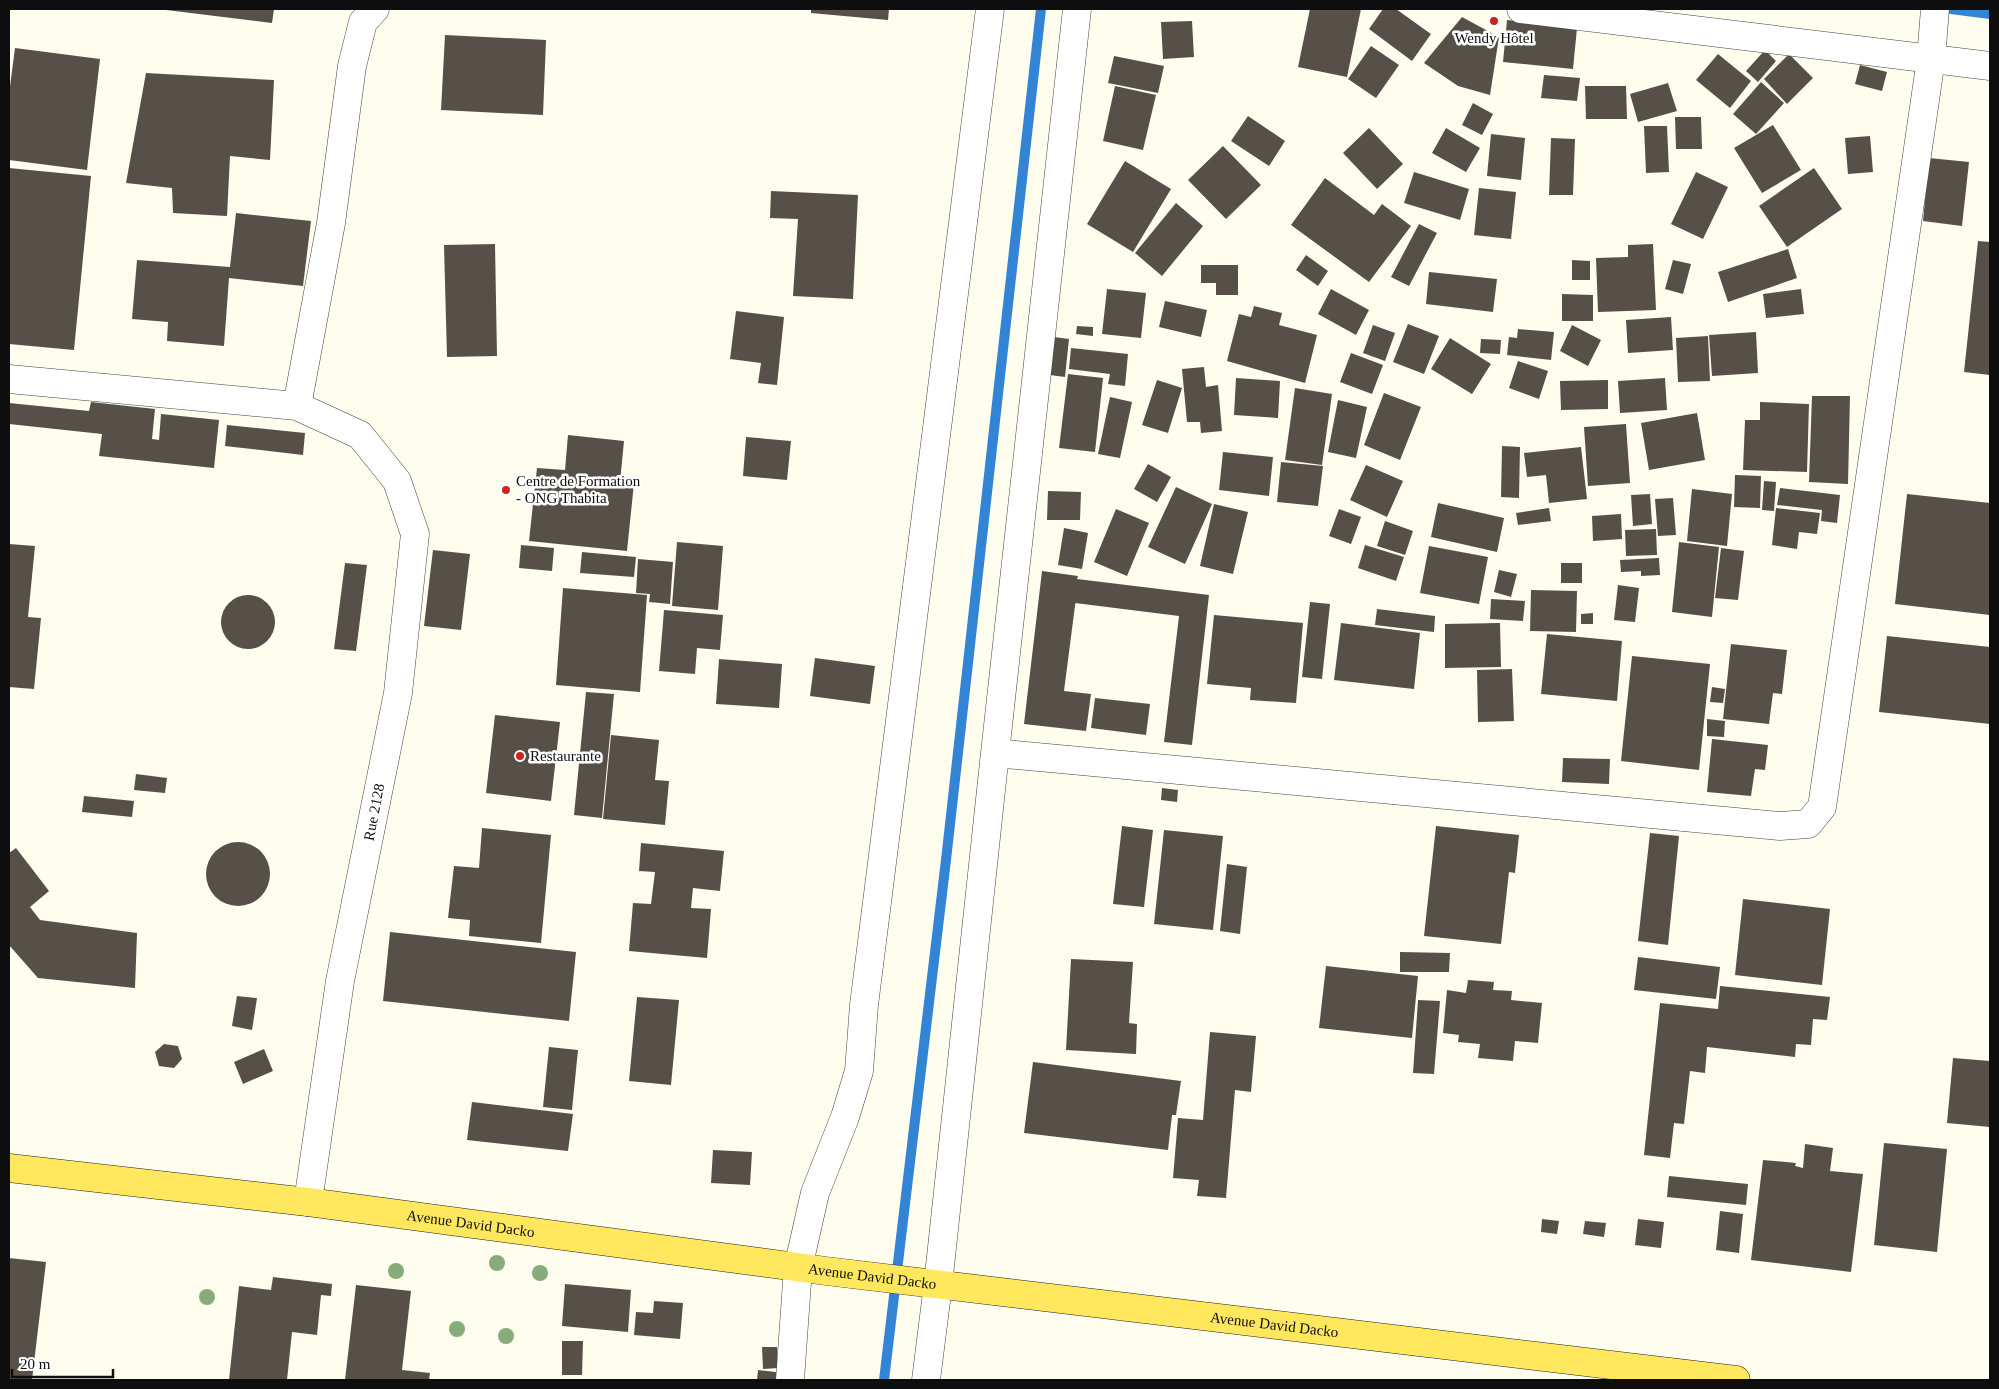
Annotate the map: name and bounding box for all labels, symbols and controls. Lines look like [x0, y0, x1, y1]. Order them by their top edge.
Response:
marker: Wendy Hôtel [1488, 15, 1500, 27]
place label: Wendy Hôtel [1454, 30, 1534, 46]
place label: Centre de Formation - ONG Thabita [516, 473, 641, 506]
marker: Centre de Formation - ONG Thabita [500, 484, 512, 496]
place label: Restaurante [530, 748, 601, 764]
marker: Restaurante [514, 750, 526, 762]
street label: Rue 2128 [361, 782, 387, 842]
street label: Avenue David Dacko [406, 1207, 536, 1240]
street label: Avenue David Dacko [807, 1261, 937, 1292]
street label: Avenue David Dacko [1209, 1309, 1339, 1340]
scale bar [12, 1346, 114, 1378]
text: 20 m [20, 1356, 51, 1372]

